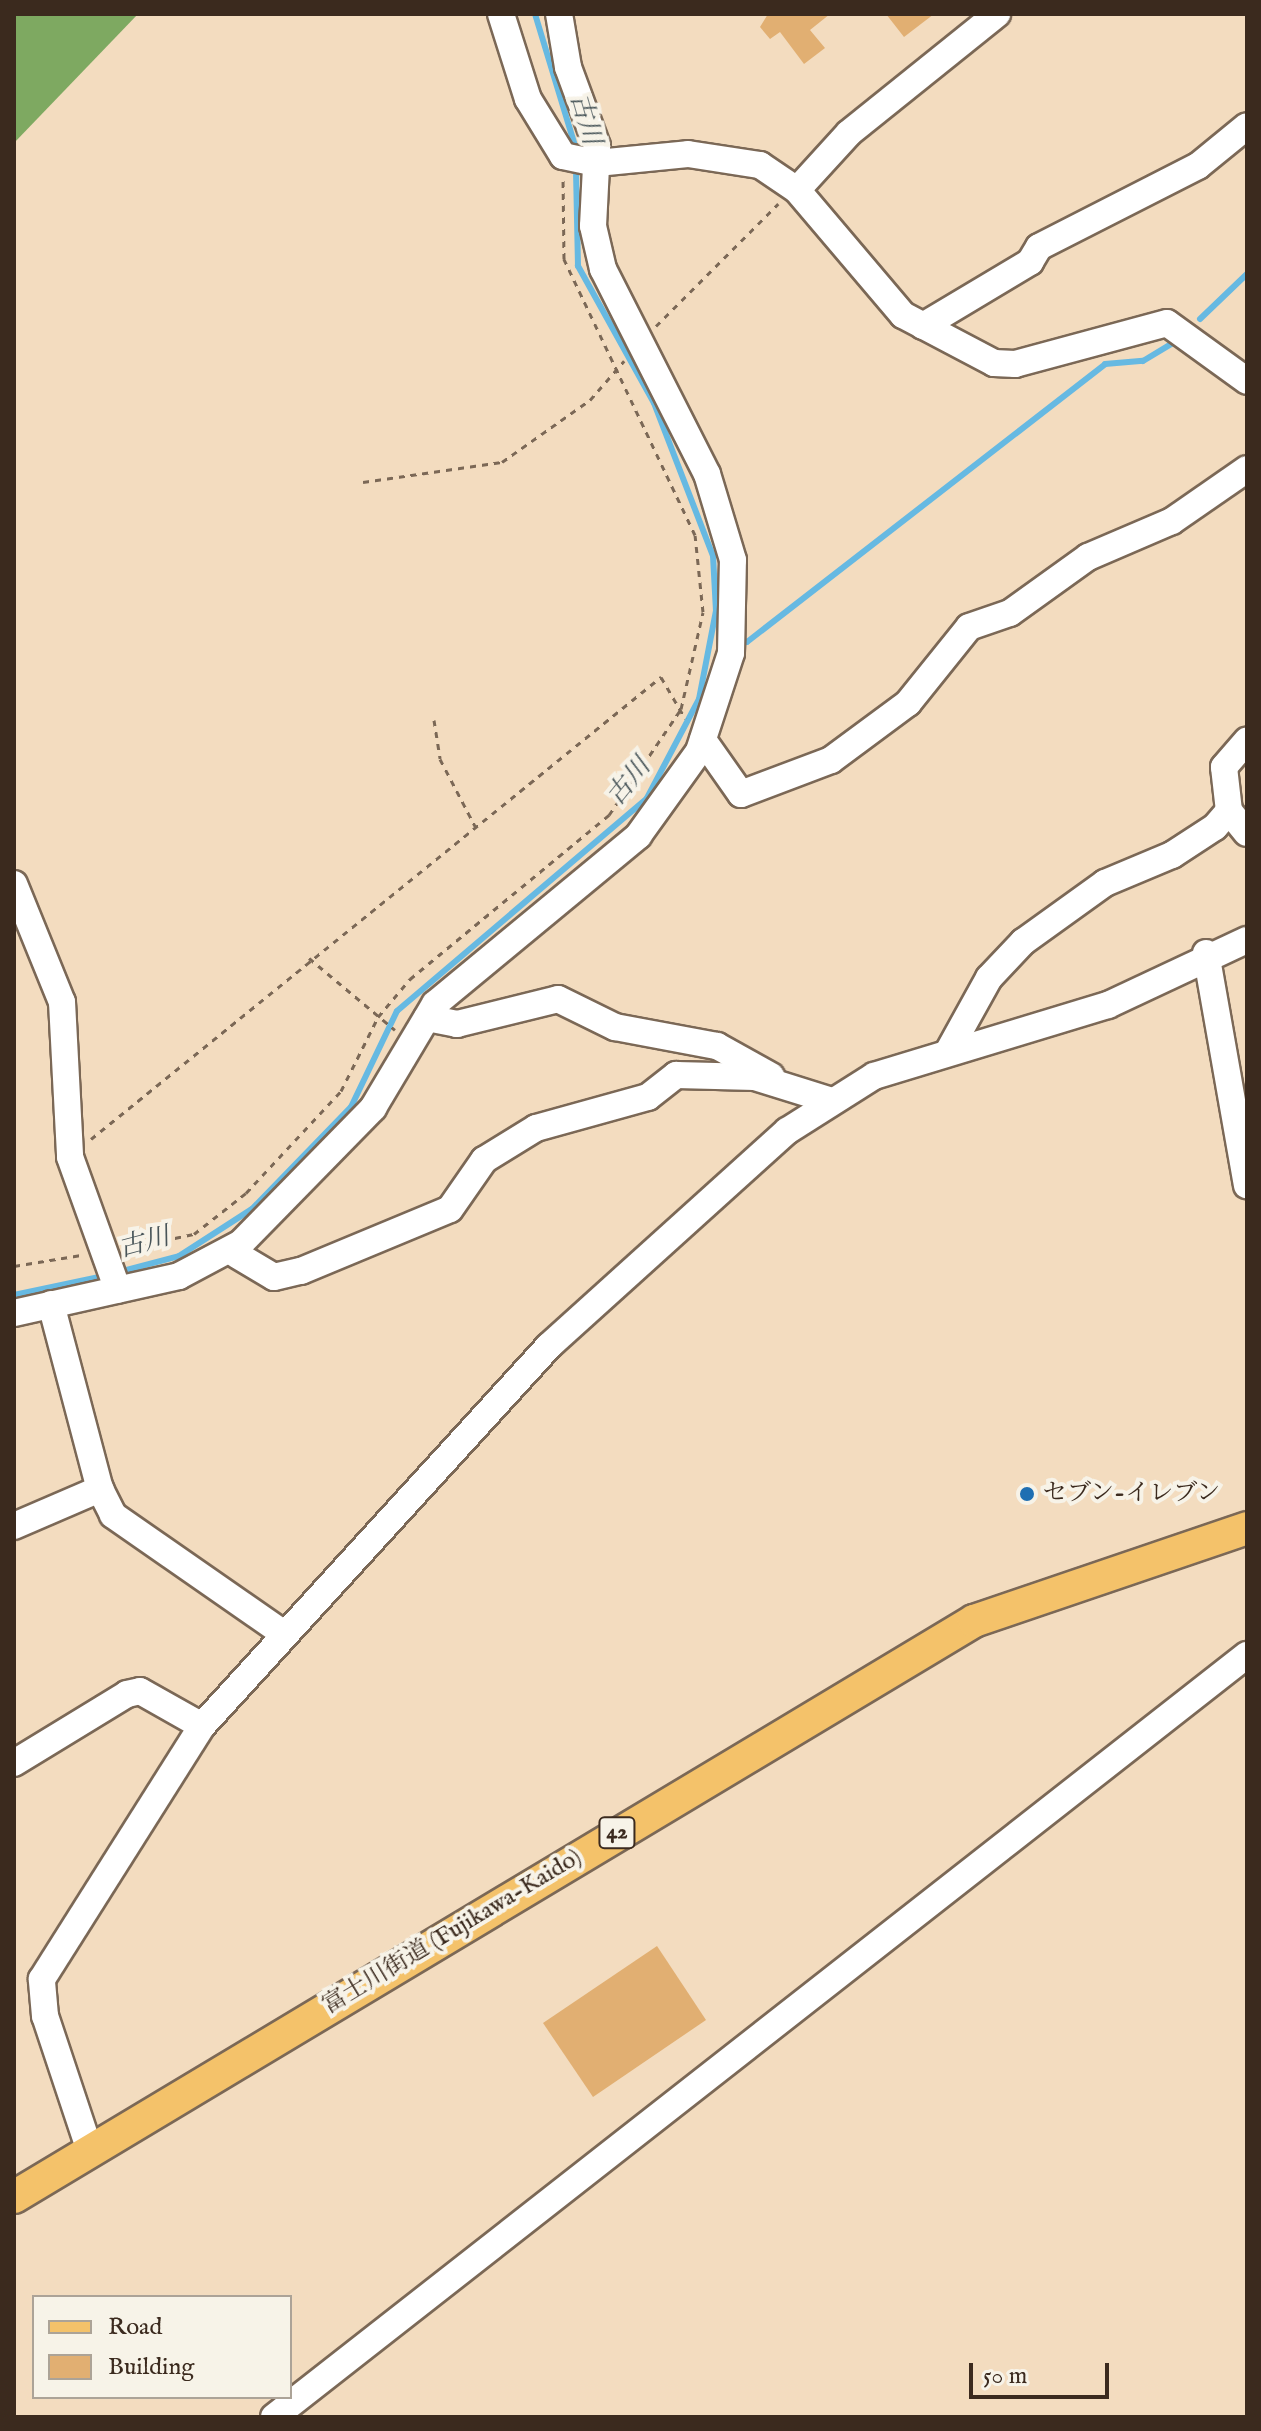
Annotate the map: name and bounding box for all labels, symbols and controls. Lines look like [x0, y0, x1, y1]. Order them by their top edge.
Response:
water label: 古川 [563, 90, 607, 148]
water label: 古川 [601, 752, 657, 812]
water label: 古川 [115, 1221, 173, 1265]
place label: セブン-イレブン [1043, 1480, 1222, 1508]
marker: セブン-イレブン [1018, 1485, 1036, 1503]
road number: 42 [597, 1815, 637, 1851]
street label: 富士川街道 (Fujikawa-Kaido) [317, 1843, 587, 2021]
legend [32, 2295, 292, 2399]
text: Road [108, 2312, 162, 2343]
scale bar [973, 2347, 1113, 2397]
text: Building [108, 2352, 194, 2383]
text: 50 m [983, 2361, 1027, 2392]

